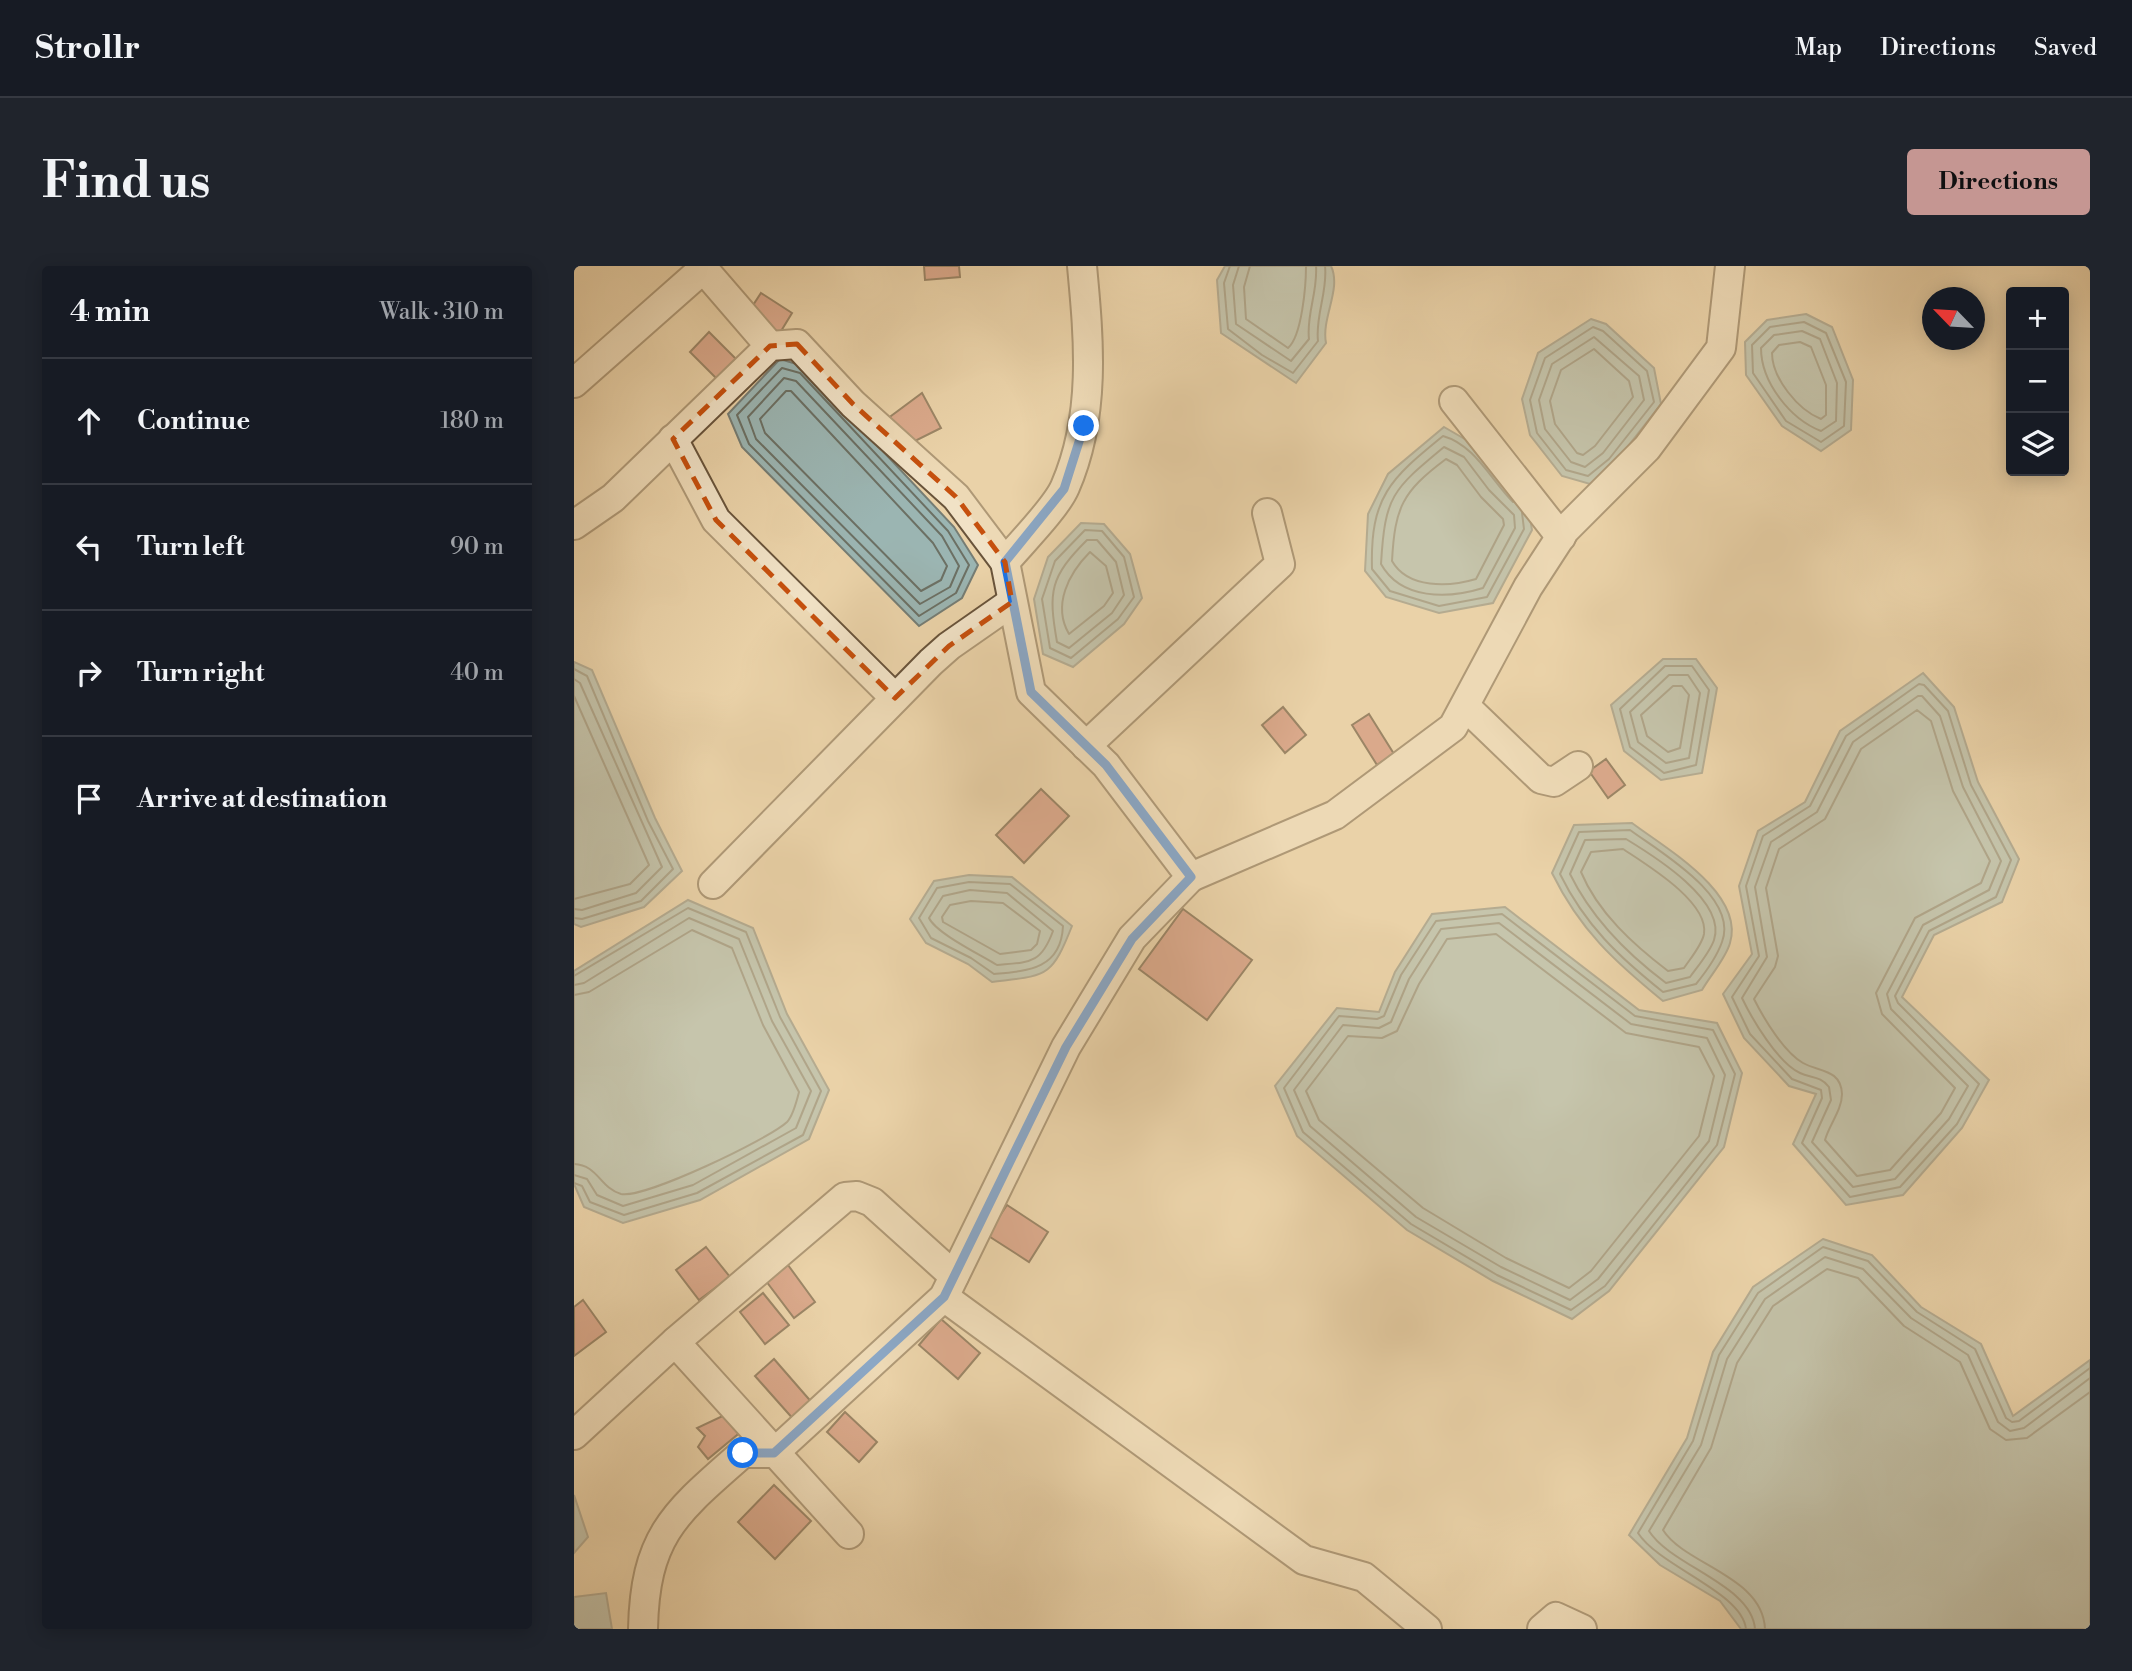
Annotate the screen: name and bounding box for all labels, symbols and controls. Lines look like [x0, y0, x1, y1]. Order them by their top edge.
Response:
text: Strollr [35, 28, 140, 69]
text: Map [1795, 33, 1842, 63]
text: Directions [1880, 33, 1996, 63]
text: Saved [2034, 33, 2097, 63]
button: Directions [1907, 149, 2090, 215]
text: Find us [42, 152, 211, 213]
north arrow [1922, 287, 1985, 350]
map controls [2006, 287, 2069, 476]
button: + [2006, 287, 2069, 350]
text: 4 min [70, 293, 150, 331]
text: Walk · 310 m [379, 298, 504, 326]
button: − [2006, 350, 2069, 413]
icon: ahead [70, 402, 108, 440]
text: Continue [137, 405, 250, 437]
text: 180 m [440, 407, 504, 435]
route end [1068, 410, 1099, 441]
button: layers [2006, 413, 2069, 476]
icon: left [70, 528, 108, 566]
text: Turn left [137, 531, 245, 563]
text: 90 m [450, 533, 504, 561]
icon: right [70, 654, 108, 692]
text: Turn right [137, 657, 265, 689]
text: 40 m [450, 659, 504, 687]
icon: arrive [70, 780, 108, 818]
text: Arrive at destination [137, 783, 387, 815]
route start [727, 1437, 758, 1468]

